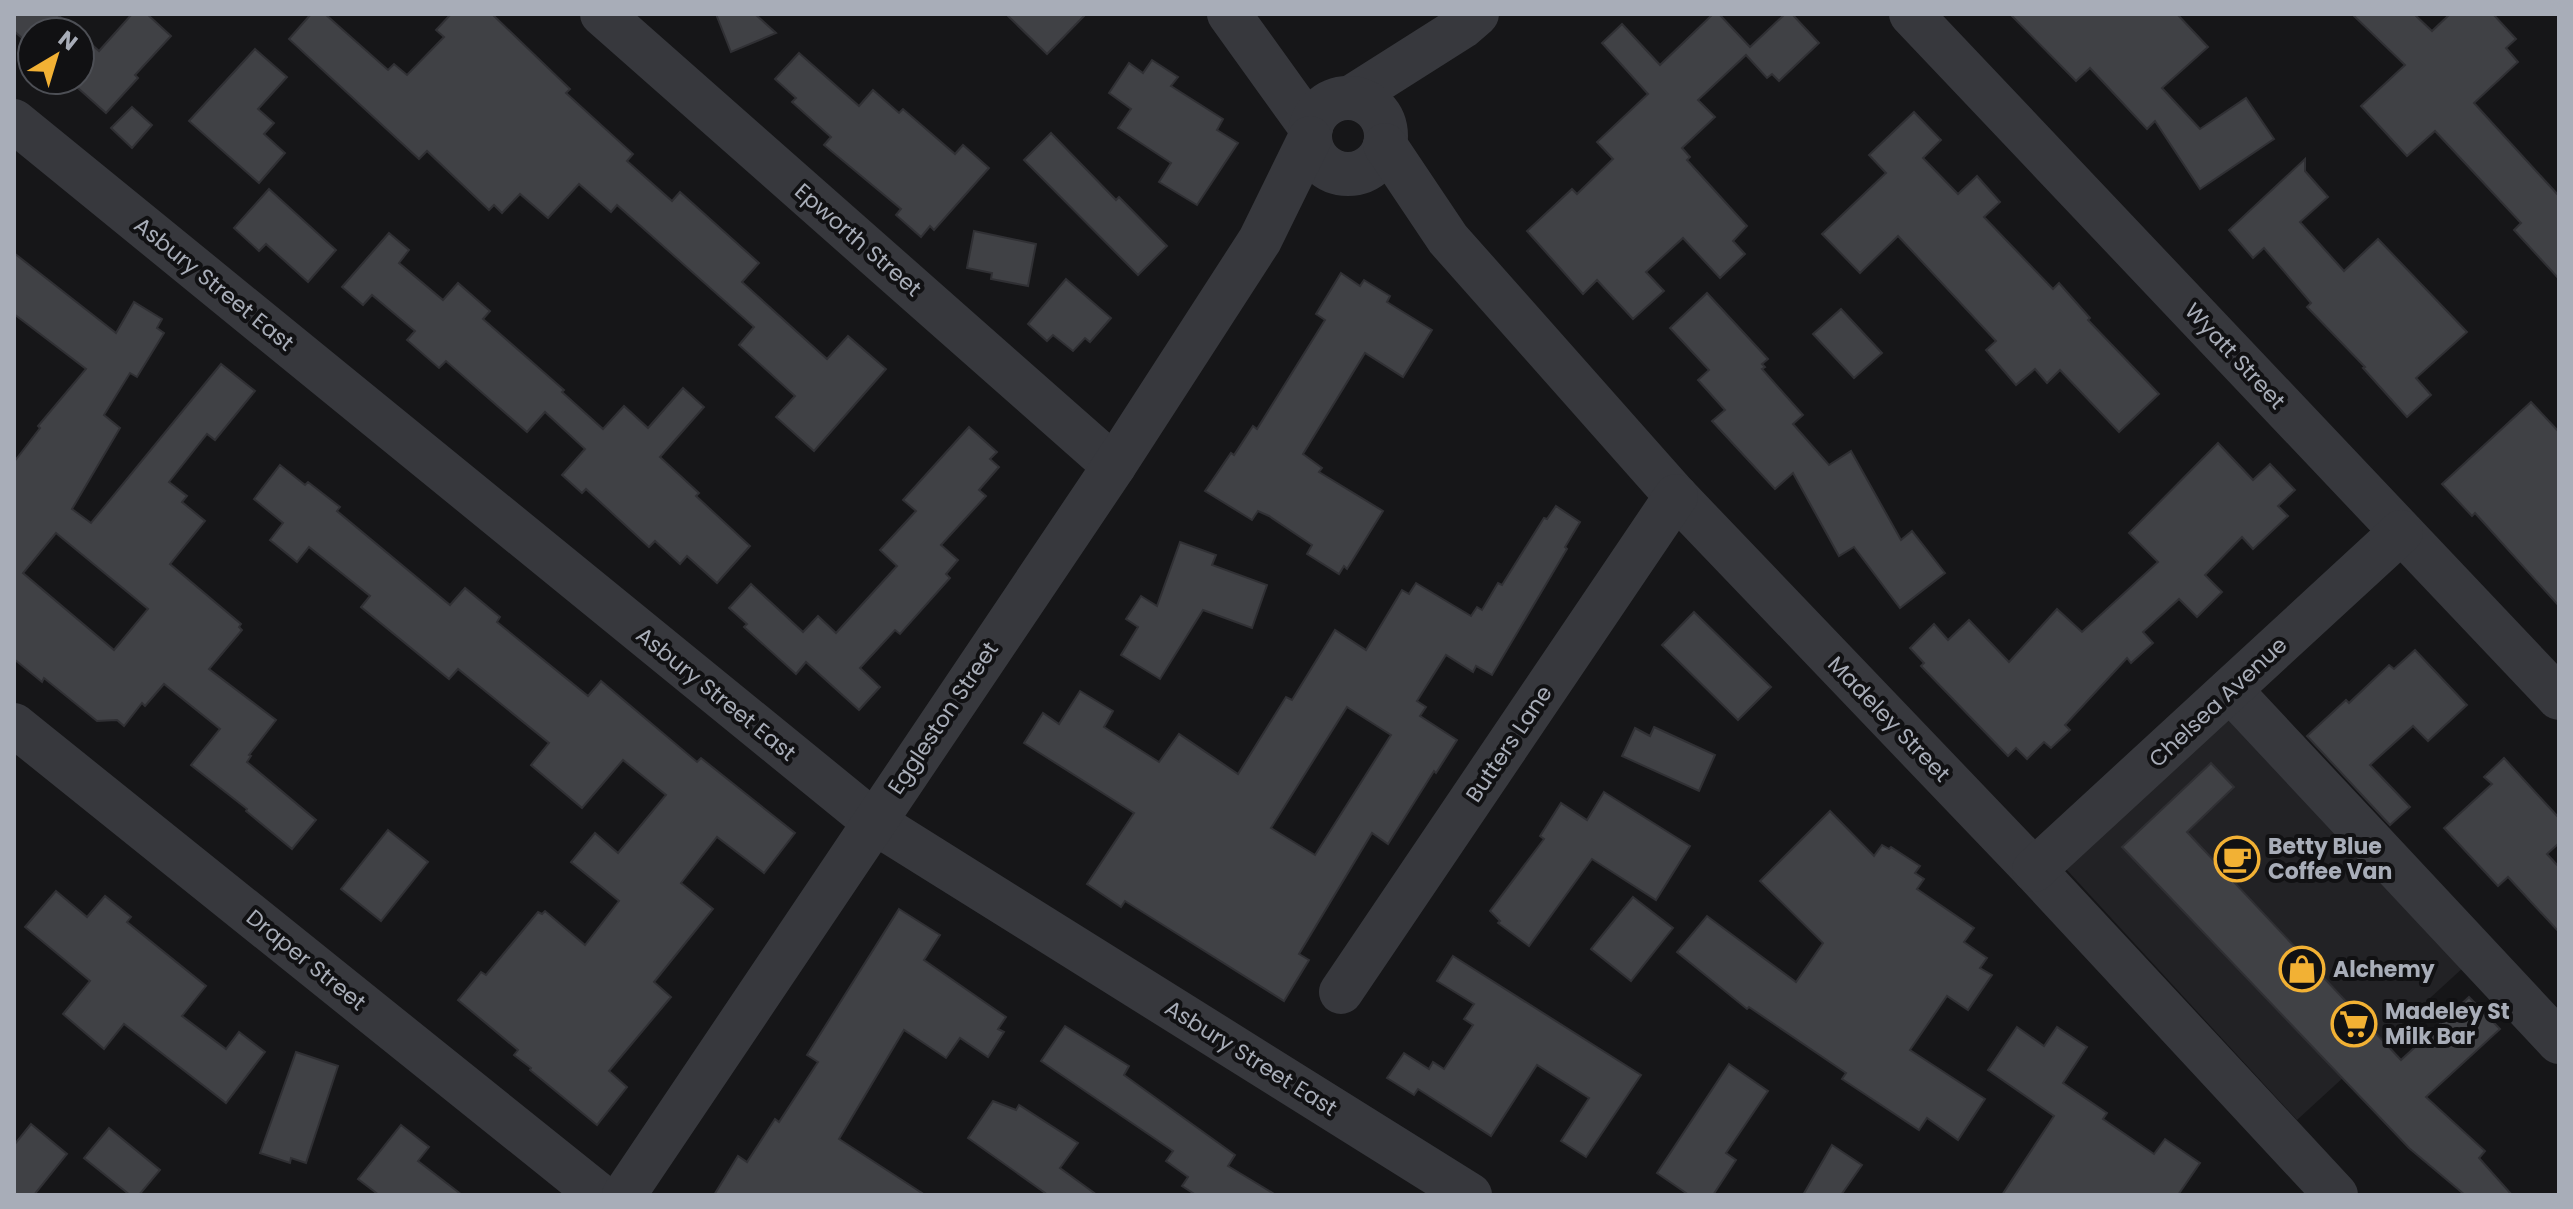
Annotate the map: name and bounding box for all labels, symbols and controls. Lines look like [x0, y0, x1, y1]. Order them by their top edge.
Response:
north arrow [16, 16, 96, 96]
text: N [52, 23, 84, 58]
street label: Epworth Street [788, 176, 928, 304]
street label: Asbury Street East [127, 210, 301, 358]
street label: Wyatt Street [2178, 296, 2292, 416]
street label: Asbury Street East [629, 620, 803, 768]
street label: Chelsea Avenue [2142, 630, 2294, 774]
street label: Eggleston Street [880, 636, 1006, 800]
street label: Madeley Street [1821, 649, 1957, 789]
street label: Butters Lane [1458, 679, 1560, 809]
place label: Betty Blue Coffee Van [2268, 831, 2392, 887]
cafe icon: Betty Blue Coffee Van [2213, 835, 2261, 883]
street label: Draper Street [240, 902, 372, 1018]
shop icon: Alchemy [2278, 945, 2326, 993]
place label: Alchemy [2333, 954, 2435, 985]
street label: Asbury Street East [1159, 992, 1343, 1124]
place label: Madeley St Milk Bar [2385, 996, 2510, 1052]
supermarket icon: Madeley St Milk Bar [2330, 1000, 2378, 1048]

